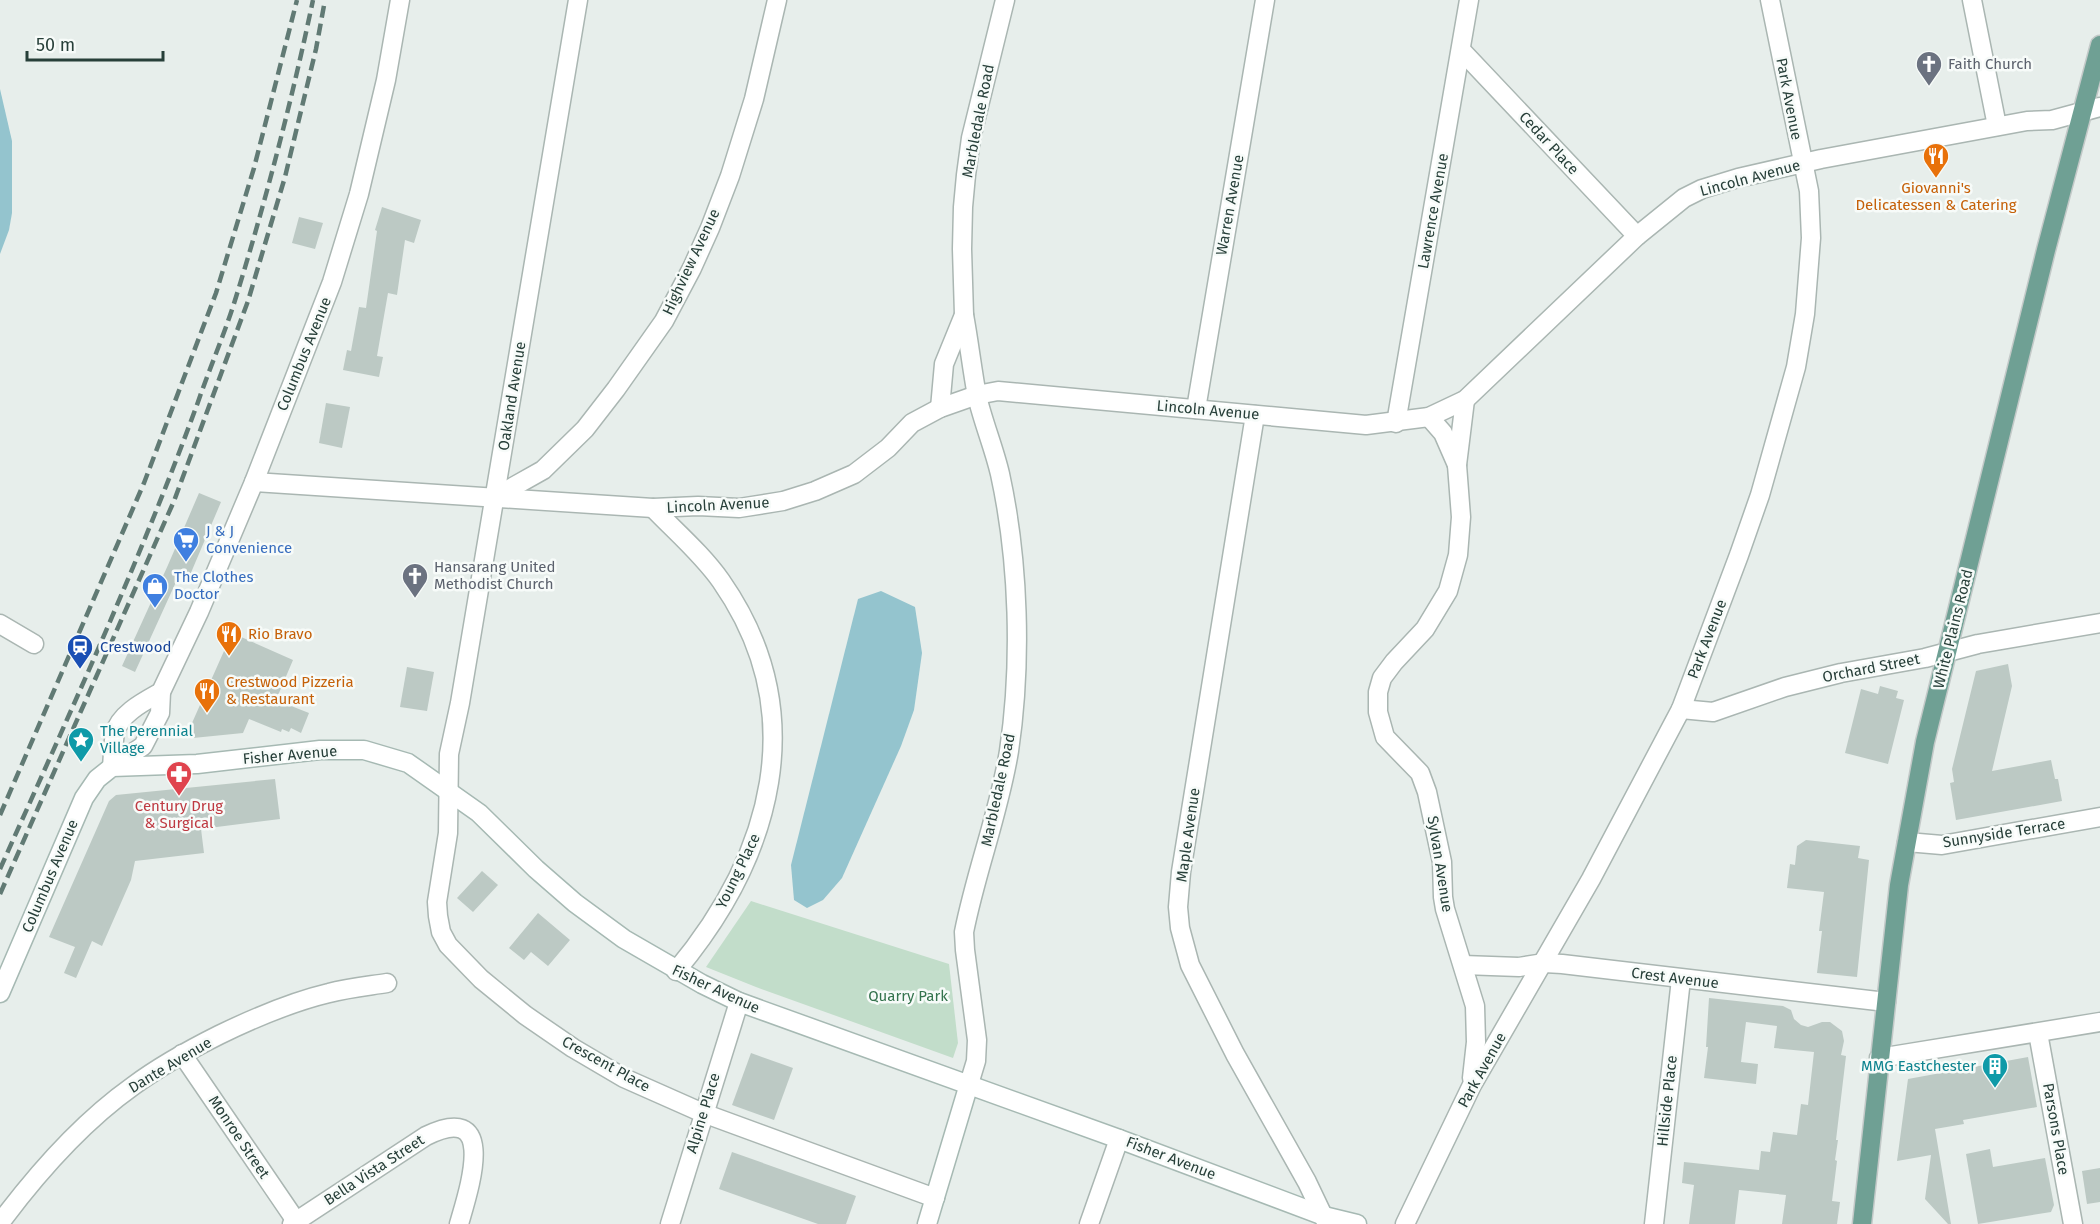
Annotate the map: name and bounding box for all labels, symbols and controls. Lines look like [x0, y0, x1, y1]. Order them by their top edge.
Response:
scale bar [27, 24, 164, 62]
text: 50 m [36, 34, 75, 56]
church icon: Faith Church [1914, 49, 1944, 87]
place label: Faith Church [1948, 55, 2032, 73]
street label: Park Avenue [1772, 56, 1806, 142]
street label: Marbledale Road [958, 63, 998, 179]
street label: Cedar Place [1515, 108, 1583, 178]
restaurant icon: Giovanni's Delicatessen & Catering [1921, 141, 1951, 179]
street label: Lawrence Avenue [1414, 152, 1452, 270]
street label: Warren Avenue [1212, 153, 1248, 257]
street label: Lincoln Avenue [1698, 156, 1802, 200]
place label: Giovanni's Delicatessen & Catering [1855, 179, 2017, 214]
street label: Highview Avenue [658, 206, 724, 318]
street label: Columbus Avenue [273, 294, 335, 414]
street label: Oakland Avenue [495, 340, 529, 452]
street label: Lincoln Avenue [1156, 397, 1260, 423]
street label: Lincoln Avenue [666, 493, 770, 517]
place label: J & J Convenience [206, 522, 292, 557]
supermarket icon: J & J Convenience [171, 525, 201, 563]
place label: Hansarang United Methodist Church [434, 558, 555, 593]
church icon: Hansarang United Methodist Church [400, 561, 430, 599]
street label: White Plains Road [1929, 567, 1977, 691]
place label: The Clothes Doctor [174, 568, 253, 603]
shop icon: The Clothes Doctor [140, 571, 170, 609]
street label: Park Avenue [1684, 597, 1730, 681]
restaurant icon: Rio Bravo [214, 619, 244, 657]
place label: Rio Bravo [248, 625, 312, 643]
station icon: Crestwood [65, 632, 95, 670]
place label: Crestwood [100, 638, 171, 656]
street label: Orchard Street [1821, 650, 1922, 686]
place label: Crestwood Pizzeria & Restaurant [226, 673, 354, 708]
restaurant icon: Crestwood Pizzeria & Restaurant [192, 676, 222, 714]
place label: The Perennial Village [100, 722, 193, 757]
place icon: The Perennial Village [66, 725, 96, 763]
street label: Marbledale Road [977, 732, 1019, 848]
street label: Fisher Avenue [242, 742, 338, 768]
pharmacy icon: Century Drug & Surgical [164, 759, 194, 797]
street label: Maple Avenue [1172, 787, 1204, 883]
place label: Century Drug & Surgical [135, 797, 223, 832]
street label: Sylvan Avenue [1423, 814, 1457, 914]
street label: Sunnyside Terrace [1942, 814, 2066, 852]
street label: Columbus Avenue [18, 817, 82, 935]
street label: Young Place [712, 830, 764, 912]
street label: Fisher Avenue [669, 961, 763, 1017]
street label: Crest Avenue [1630, 964, 1720, 992]
park label: Quarry Park [868, 987, 948, 1005]
street label: Park Avenue [1454, 1029, 1510, 1111]
street label: Crescent Place [559, 1032, 653, 1096]
street label: Dante Avenue [125, 1033, 215, 1097]
building icon: MMG Eastchester [1980, 1051, 2010, 1089]
street label: Hillside Place [1653, 1054, 1681, 1148]
place label: MMG Eastchester [1861, 1057, 1976, 1075]
street label: Alpine Place [682, 1071, 724, 1155]
street label: Parsons Place [2039, 1082, 2073, 1176]
street label: Monroe Street [205, 1092, 274, 1182]
street label: Bella Vista Street [321, 1131, 428, 1209]
street label: Fisher Avenue [1124, 1133, 1218, 1183]

